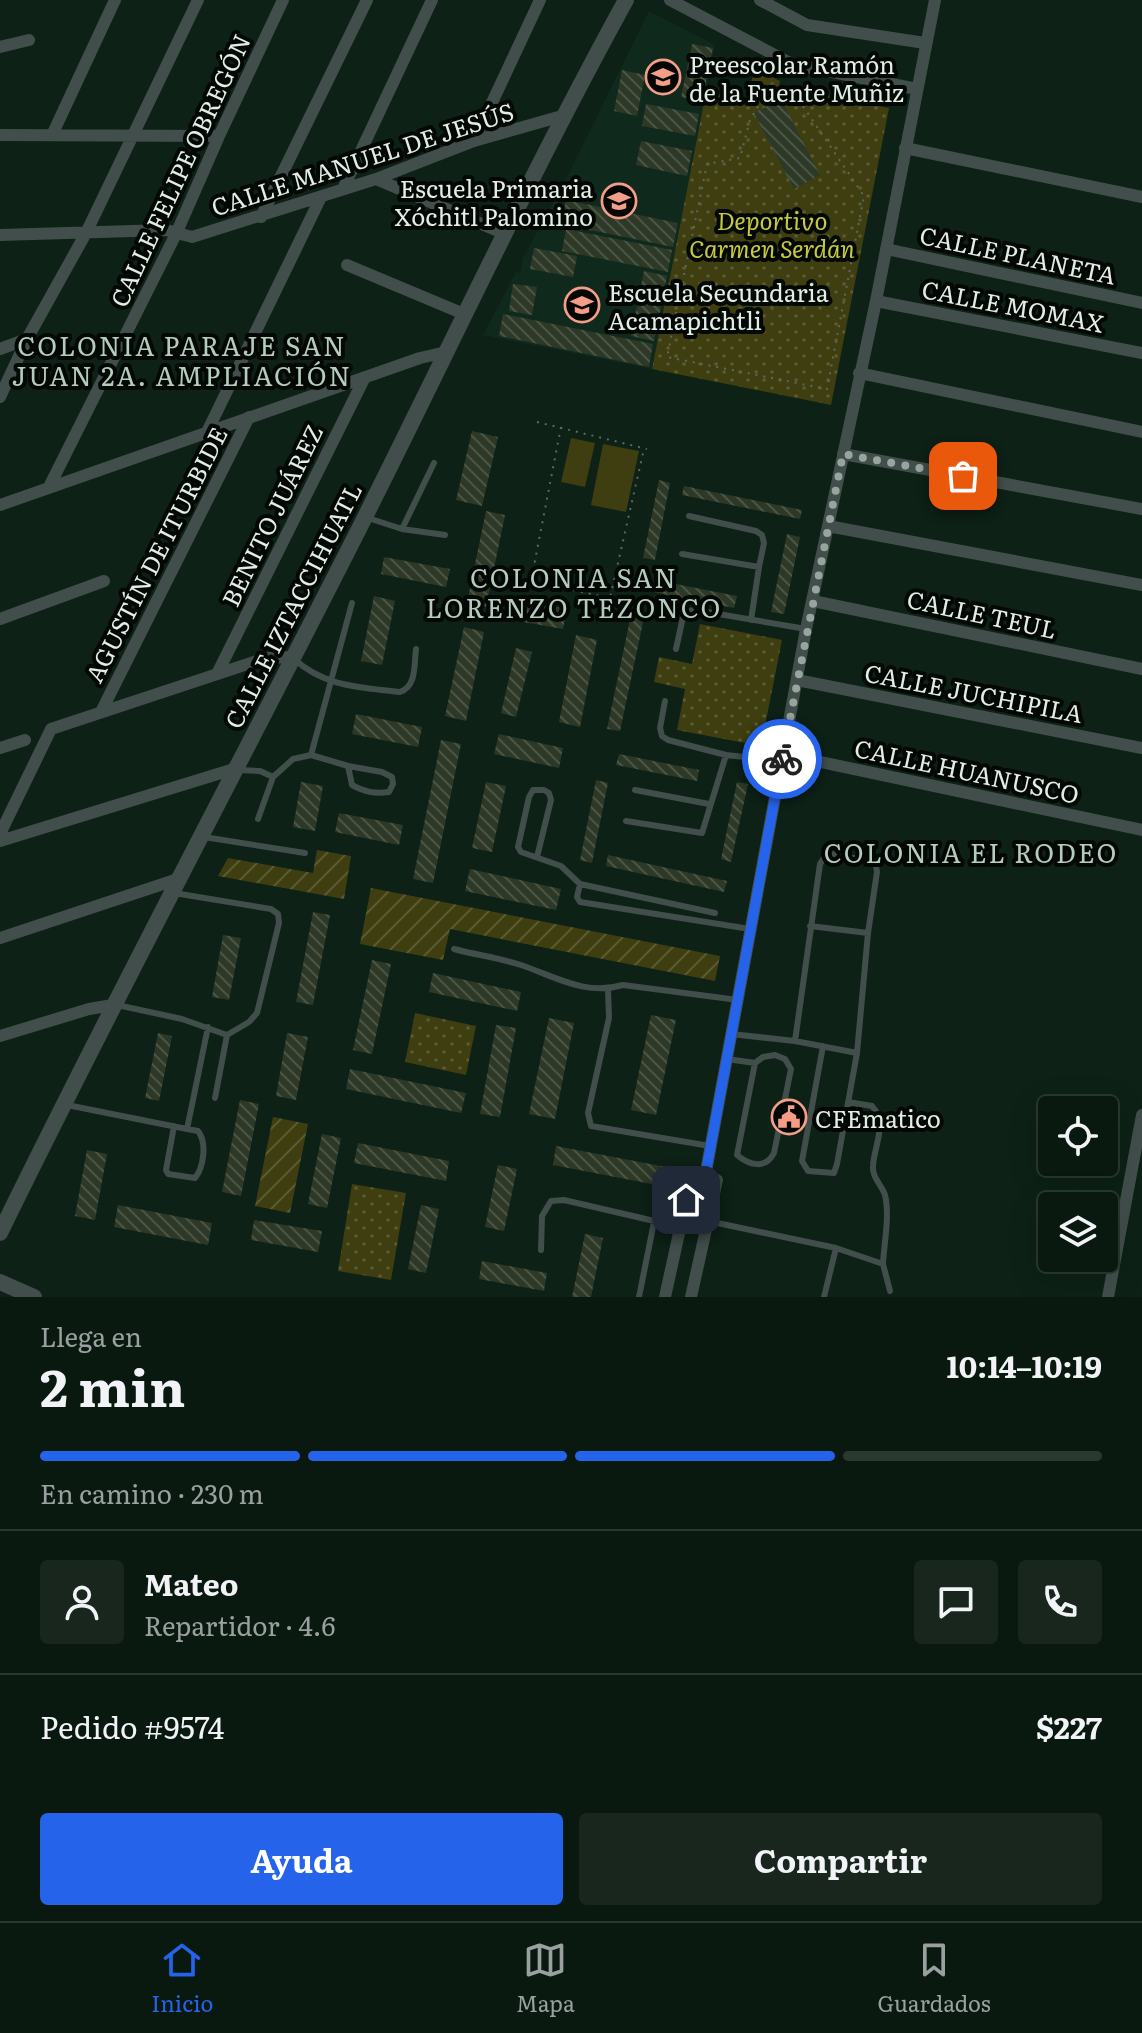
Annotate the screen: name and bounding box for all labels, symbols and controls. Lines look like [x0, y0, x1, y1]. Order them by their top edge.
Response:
street label: CALLE FELIPE OBREGÓN [100, 28, 258, 312]
place label: Preescolar Ramón de la Fuente Muñiz [689, 46, 904, 109]
school or university icon: Preescolar Ramón de la Fuente Muñiz [644, 58, 682, 96]
street label: CALLE MANUEL DE JESÚS [206, 93, 518, 223]
place label: Escuela Primaria Xóchitl Palomino [395, 170, 593, 233]
school or university icon: Escuela Primaria Xóchitl Palomino [600, 182, 638, 220]
park label: Deportivo Carmen Serdán [689, 202, 855, 265]
street label: CALLE PLANETA [917, 216, 1120, 292]
street label: CALLE MOMAX [919, 270, 1107, 340]
place label: Escuela Secundaria Acamapichtli [608, 274, 829, 337]
school or university icon: Escuela Secundaria Acamapichtli [563, 286, 601, 324]
district label: COLONIA PARAJE SAN JUAN 2A. AMPLIACIÓN [12, 325, 352, 394]
street label: BENITO JUÁREZ [212, 418, 330, 612]
street label: AGUSTÍN DE ITURBIDE [75, 420, 235, 688]
pin [929, 442, 997, 510]
icon: bag [941, 454, 985, 498]
street label: CALLE IZTACCIHUATL [215, 476, 369, 734]
district label: COLONIA SAN LORENZO TEZONCO [426, 557, 722, 626]
street label: CALLE TEUL [904, 580, 1060, 646]
street label: CALLE JUCHIPILA [862, 654, 1086, 730]
courier [742, 719, 822, 799]
street label: CALLE HUANUSCO [852, 729, 1082, 811]
icon: bike [760, 737, 804, 781]
district label: COLONIA EL RODEO [824, 832, 1118, 871]
map controls [1038, 1096, 1118, 1272]
button: locate [1038, 1096, 1118, 1176]
public building icon: CFEmatico [770, 1098, 808, 1136]
place label: CFEmatico [815, 1100, 941, 1135]
pin [652, 1166, 720, 1234]
icon: home [664, 1178, 708, 1222]
button: layers [1038, 1192, 1118, 1272]
text: Llega en [40, 1316, 142, 1355]
text: 10:14–10:19 [946, 1343, 1102, 1387]
text: 2 min [40, 1346, 185, 1423]
text: En camino · 230 m [40, 1473, 264, 1512]
button: person [40, 1560, 124, 1644]
button: chat [914, 1560, 998, 1644]
button: phone [1018, 1560, 1102, 1644]
text: Mateo [144, 1561, 238, 1605]
text: Repartidor · 4.6 [144, 1605, 336, 1644]
text: Pedido #9574 [40, 1704, 224, 1748]
text: $227 [1036, 1704, 1102, 1748]
button: Ayuda [40, 1813, 563, 1905]
button: Compartir [579, 1813, 1102, 1905]
tab: Inicio [151, 1938, 213, 2019]
tab: Mapa [516, 1938, 575, 2019]
tab: Guardados [877, 1938, 991, 2019]

